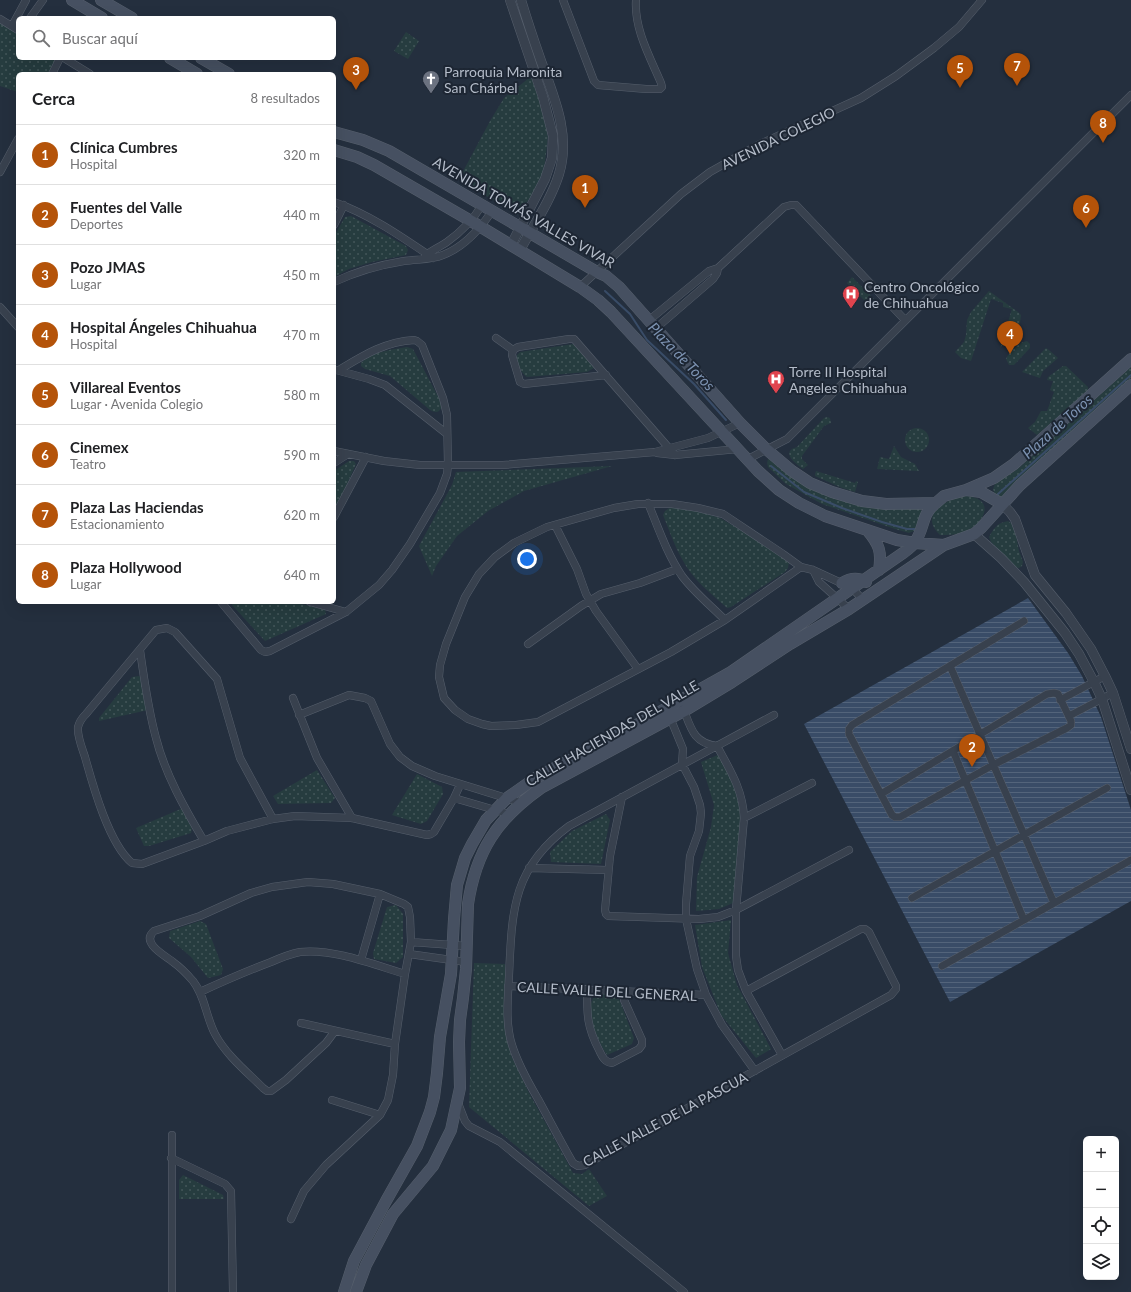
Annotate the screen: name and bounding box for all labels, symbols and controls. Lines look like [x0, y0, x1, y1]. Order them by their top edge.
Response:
search box [16, 16, 336, 60]
icon: search [30, 27, 52, 49]
text: Buscar aquí [62, 29, 138, 47]
pin: 7 [1004, 53, 1030, 86]
pin: 5 [947, 55, 973, 88]
pin: 3 [343, 57, 369, 90]
place label: Parroquia Maronita San Chárbel [444, 63, 562, 96]
church icon: Parroquia Maronita San Chárbel [421, 69, 441, 94]
text: Cerca [32, 88, 75, 109]
text: 8 resultados [250, 90, 320, 106]
street label: AVENIDA COLEGIO [718, 103, 838, 173]
pin: 8 [1090, 110, 1116, 143]
text: Clínica Cumbres [70, 138, 178, 156]
text: 1 [41, 147, 49, 163]
text: 320 m [283, 147, 320, 163]
street label: AVENIDA TOMÁS VALLES VIVAR [430, 153, 618, 271]
text: Hospital [70, 156, 117, 172]
pin: 1 [572, 175, 598, 208]
pin: 6 [1073, 195, 1099, 228]
text: Fuentes del Valle [70, 198, 182, 216]
text: 2 [41, 207, 49, 223]
text: 440 m [283, 207, 320, 223]
text: Deportes [70, 216, 123, 232]
text: Pozo JMAS [70, 258, 145, 276]
text: 3 [41, 267, 49, 283]
text: 450 m [283, 267, 320, 283]
text: Lugar [70, 276, 102, 292]
place label: Centro Oncológico de Chihuahua [864, 278, 979, 311]
hospital icon: Centro Oncológico de Chihuahua [841, 284, 861, 309]
text: Hospital Ángeles Chihuahua [70, 318, 257, 336]
water label: Plaza de Toros [645, 318, 719, 394]
pin: 4 [997, 321, 1023, 354]
text: 4 [41, 327, 49, 343]
text: 470 m [283, 327, 320, 343]
text: Hospital [70, 336, 117, 352]
place label: Torre II Hospital Angeles Chihuahua [789, 363, 907, 396]
hospital icon: Torre II Hospital Angeles Chihuahua [766, 369, 786, 394]
text: Villareal Eventos [70, 378, 181, 396]
text: 5 [41, 387, 49, 403]
text: 580 m [283, 387, 320, 403]
water label: Plaza de Toros [1018, 390, 1096, 462]
text: Lugar · Avenida Colegio [70, 396, 203, 412]
text: Cinemex [70, 438, 129, 456]
text: 6 [41, 447, 49, 463]
text: 590 m [283, 447, 320, 463]
text: Teatro [70, 456, 106, 472]
text: Plaza Las Haciendas [70, 498, 204, 516]
text: 7 [41, 507, 49, 523]
text: 620 m [283, 507, 320, 523]
text: Estacionamiento [70, 516, 164, 532]
your location [517, 549, 537, 569]
text: Plaza Hollywood [70, 558, 182, 576]
text: 8 [41, 567, 49, 583]
text: 640 m [283, 567, 320, 583]
text: Lugar [70, 576, 102, 592]
street label: CALLE HACIENDAS DEL VALLE [522, 676, 702, 790]
pin: 2 [959, 734, 985, 767]
street label: CALLE VALLE DEL GENERAL [517, 978, 697, 1004]
street label: CALLE VALLE DE LA PASCUA [580, 1068, 751, 1170]
map controls [1083, 1136, 1119, 1280]
button: + [1083, 1136, 1119, 1172]
button: − [1083, 1172, 1119, 1208]
button: locate [1083, 1208, 1119, 1244]
button: layers [1083, 1244, 1119, 1280]

